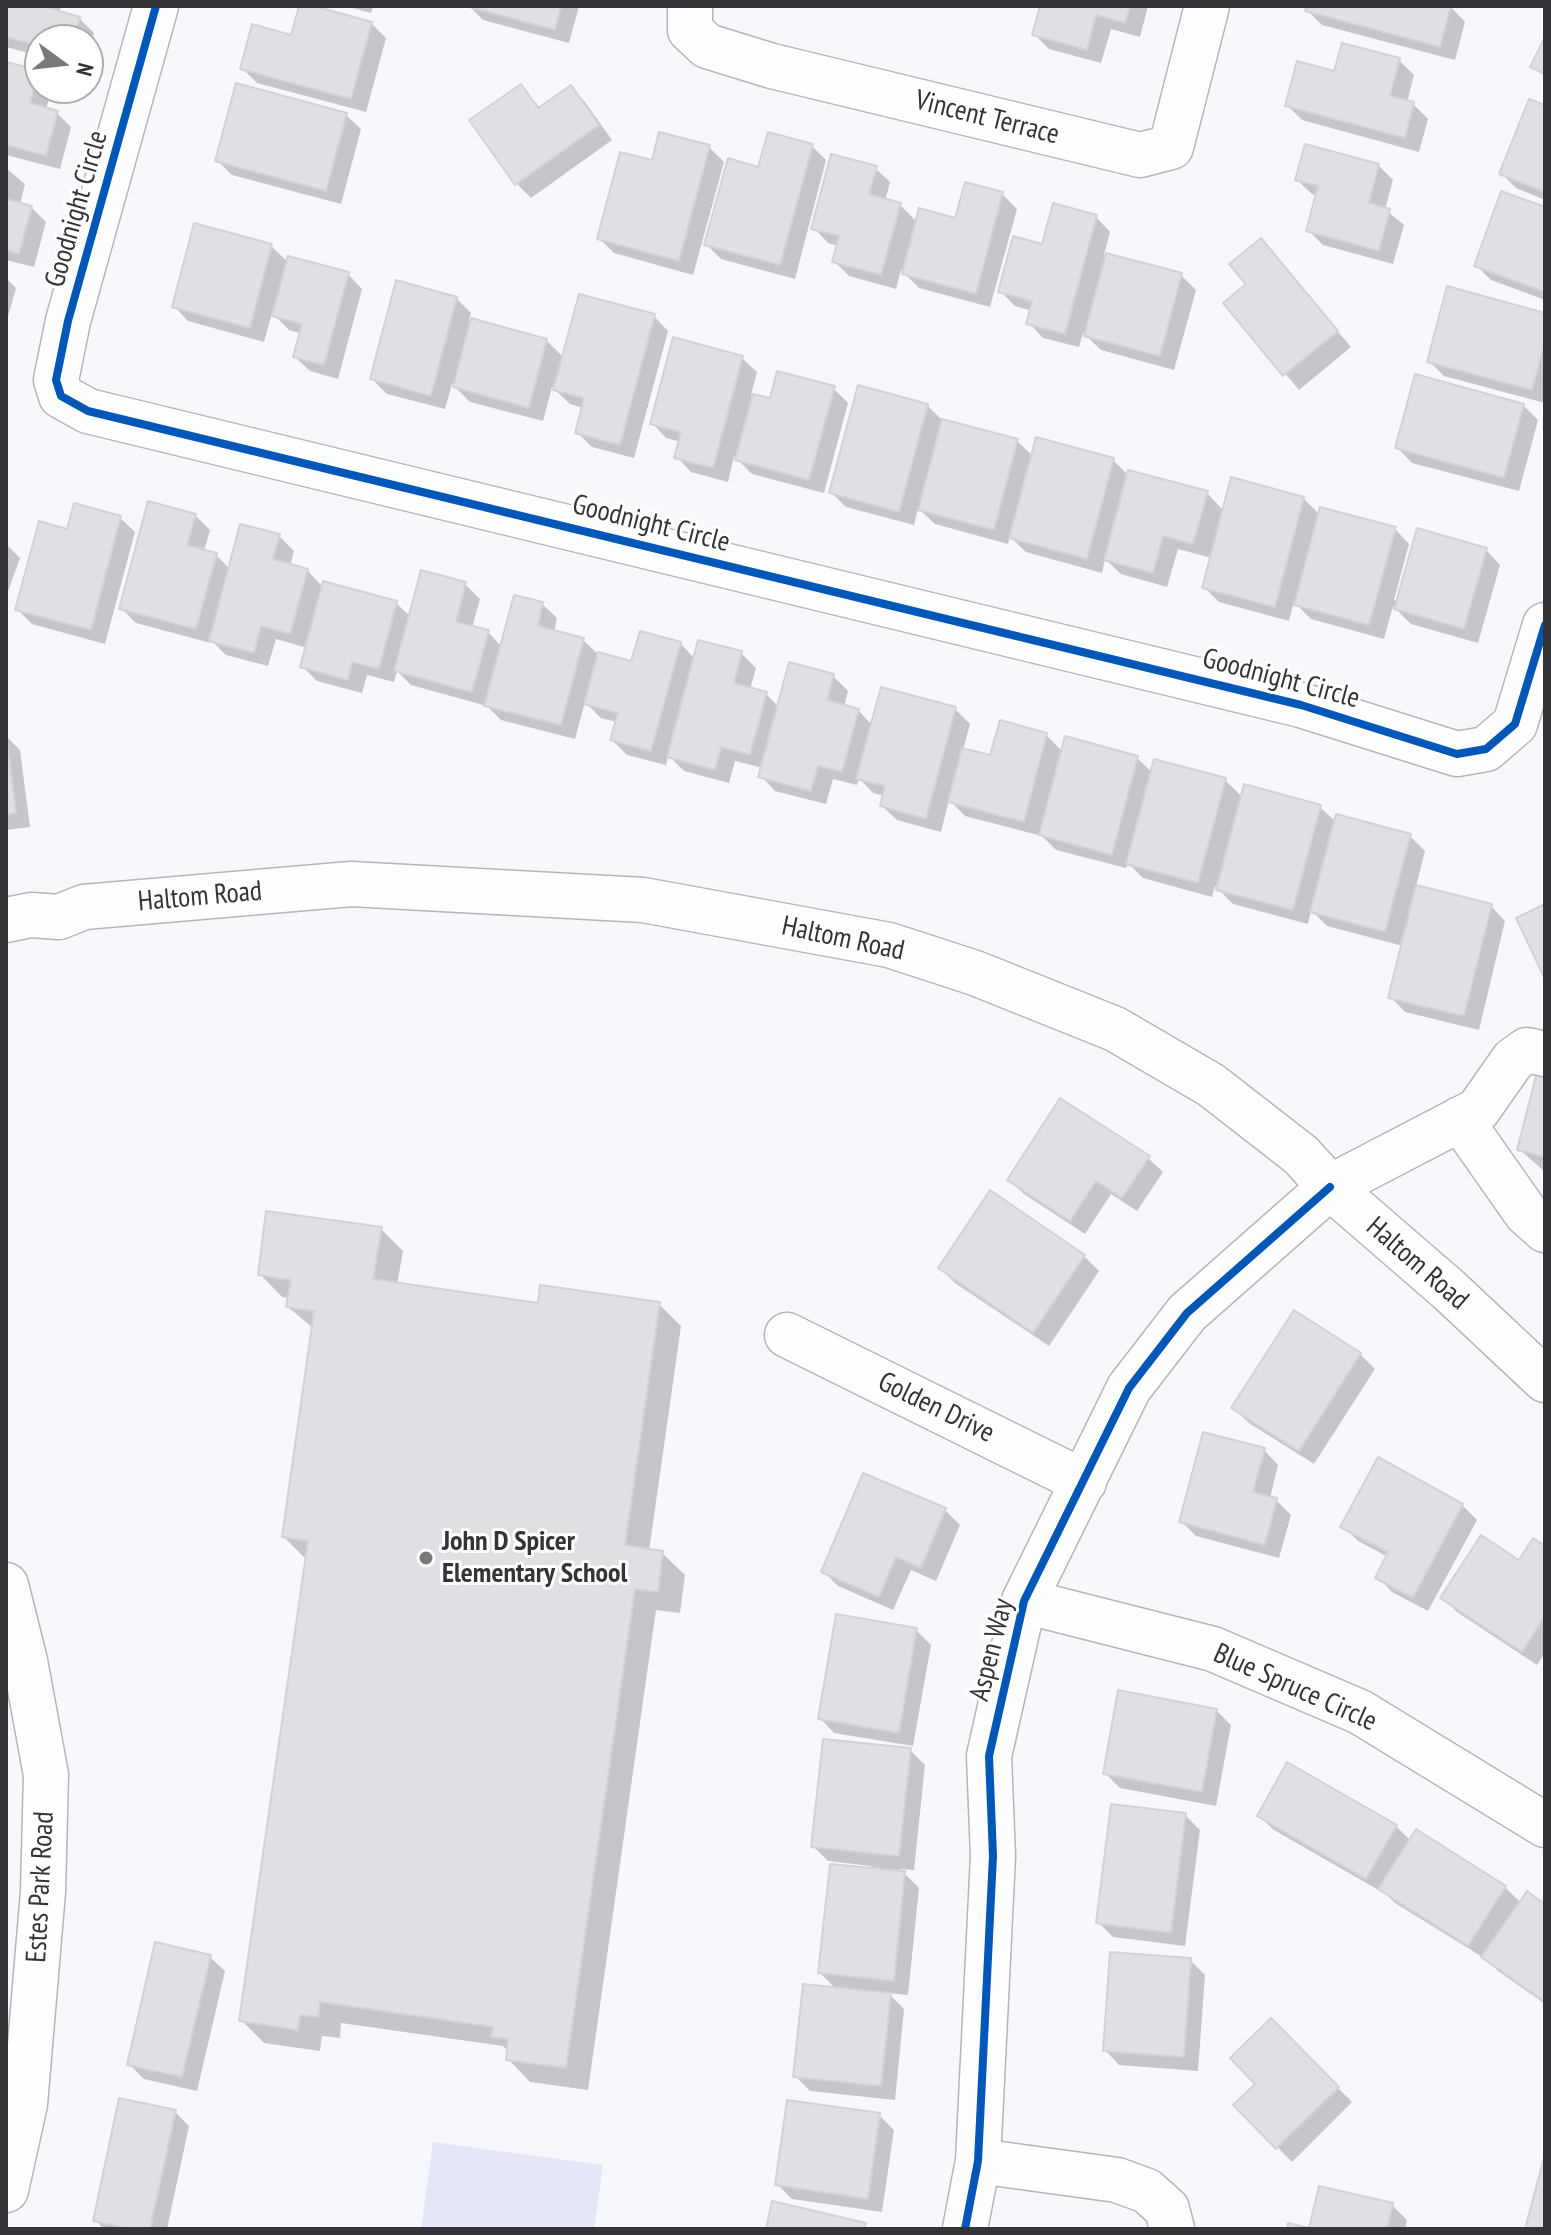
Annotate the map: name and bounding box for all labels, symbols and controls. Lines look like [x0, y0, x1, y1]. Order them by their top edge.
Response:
north arrow [24, 24, 104, 104]
text: N [70, 60, 100, 79]
street label: Vincent Terrace [912, 84, 1062, 152]
street label: Goodnight Circle [39, 127, 115, 291]
street label: Goodnight Circle [569, 488, 733, 560]
street label: Goodnight Circle [1199, 642, 1363, 716]
street label: Haltom Road [137, 875, 263, 919]
street label: Haltom Road [779, 910, 907, 968]
street label: Haltom Road [1359, 1211, 1475, 1317]
street label: Golden Drive [872, 1365, 1000, 1451]
place label: John D Spicer Elementary School [442, 1525, 627, 1591]
marker: John D Spicer Elementary School [417, 1549, 435, 1567]
street label: Aspen Way [963, 1595, 1021, 1705]
street label: Blue Spruce Circle [1208, 1637, 1382, 1739]
street label: Estes Park Road [20, 1811, 62, 1963]

